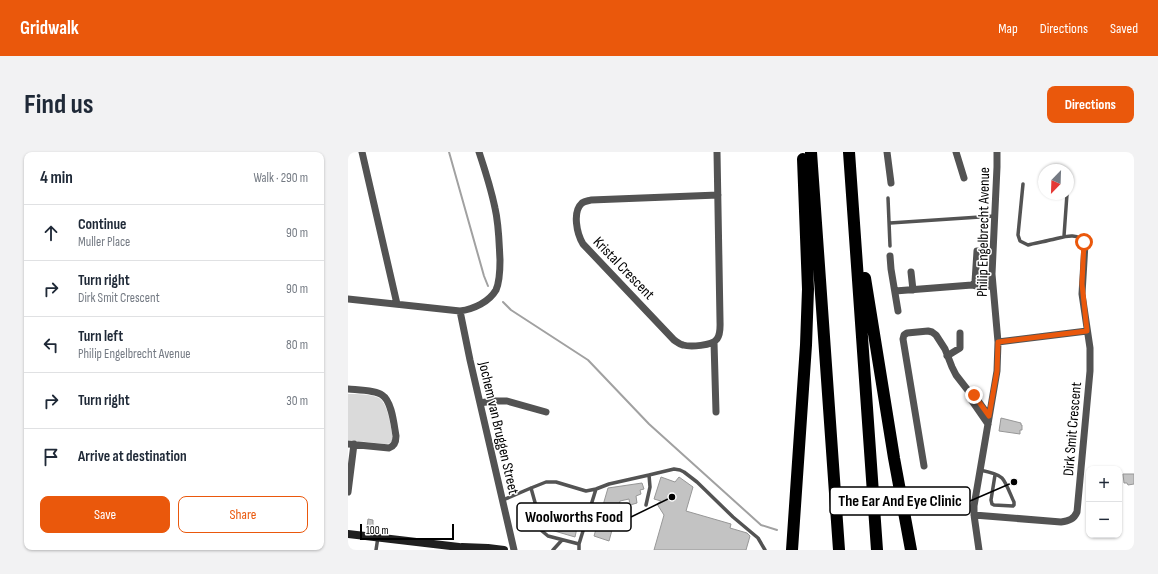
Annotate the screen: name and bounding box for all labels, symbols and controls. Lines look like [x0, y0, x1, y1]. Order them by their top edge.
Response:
text: Gridwalk [20, 17, 79, 40]
text: Map [998, 20, 1018, 37]
text: Directions [1040, 20, 1088, 37]
text: Saved [1110, 20, 1138, 37]
button: Directions [1047, 86, 1134, 123]
text: Find us [24, 88, 93, 121]
north arrow [1038, 164, 1074, 200]
street label: Philip Engelbrecht Avenue [973, 167, 994, 297]
text: 4 min [40, 168, 73, 188]
text: Walk · 290 m [253, 170, 308, 186]
text: Continue [78, 215, 127, 234]
icon: ahead [40, 222, 62, 244]
text: 90 m [286, 225, 308, 241]
street label: Kristal Crescent [589, 233, 659, 304]
route start [1075, 233, 1093, 251]
text: Muller Place [78, 234, 130, 250]
text: Turn right [78, 271, 130, 290]
icon: right [40, 278, 62, 300]
text: 90 m [286, 281, 308, 297]
text: Dirk Smit Crescent [78, 290, 160, 306]
text: Turn left [78, 327, 123, 346]
icon: left [40, 334, 62, 356]
text: 80 m [286, 337, 308, 353]
text: Philip Engelbrecht Avenue [78, 346, 191, 362]
street label: Jochem van Bruggen Street [474, 359, 523, 497]
street label: Dirk Smit Crescent [1059, 381, 1086, 477]
route end [965, 386, 983, 404]
icon: right [40, 390, 62, 412]
text: Turn right [78, 391, 130, 410]
text: 30 m [286, 393, 308, 409]
icon: arrive [40, 446, 62, 468]
text: Arrive at destination [78, 447, 187, 466]
map controls [1086, 466, 1122, 538]
button: + [1086, 466, 1122, 502]
callout: The Ear And Eye Clinic [830, 487, 970, 515]
text: The Ear And Eye Clinic [838, 492, 962, 511]
button: Save [40, 496, 170, 533]
button: Share [178, 496, 308, 533]
button: − [1086, 502, 1122, 538]
callout: Woolworths Food [517, 503, 631, 531]
text: Woolworths Food [525, 508, 623, 527]
scale bar [360, 522, 454, 541]
text: 100 m [366, 524, 388, 537]

